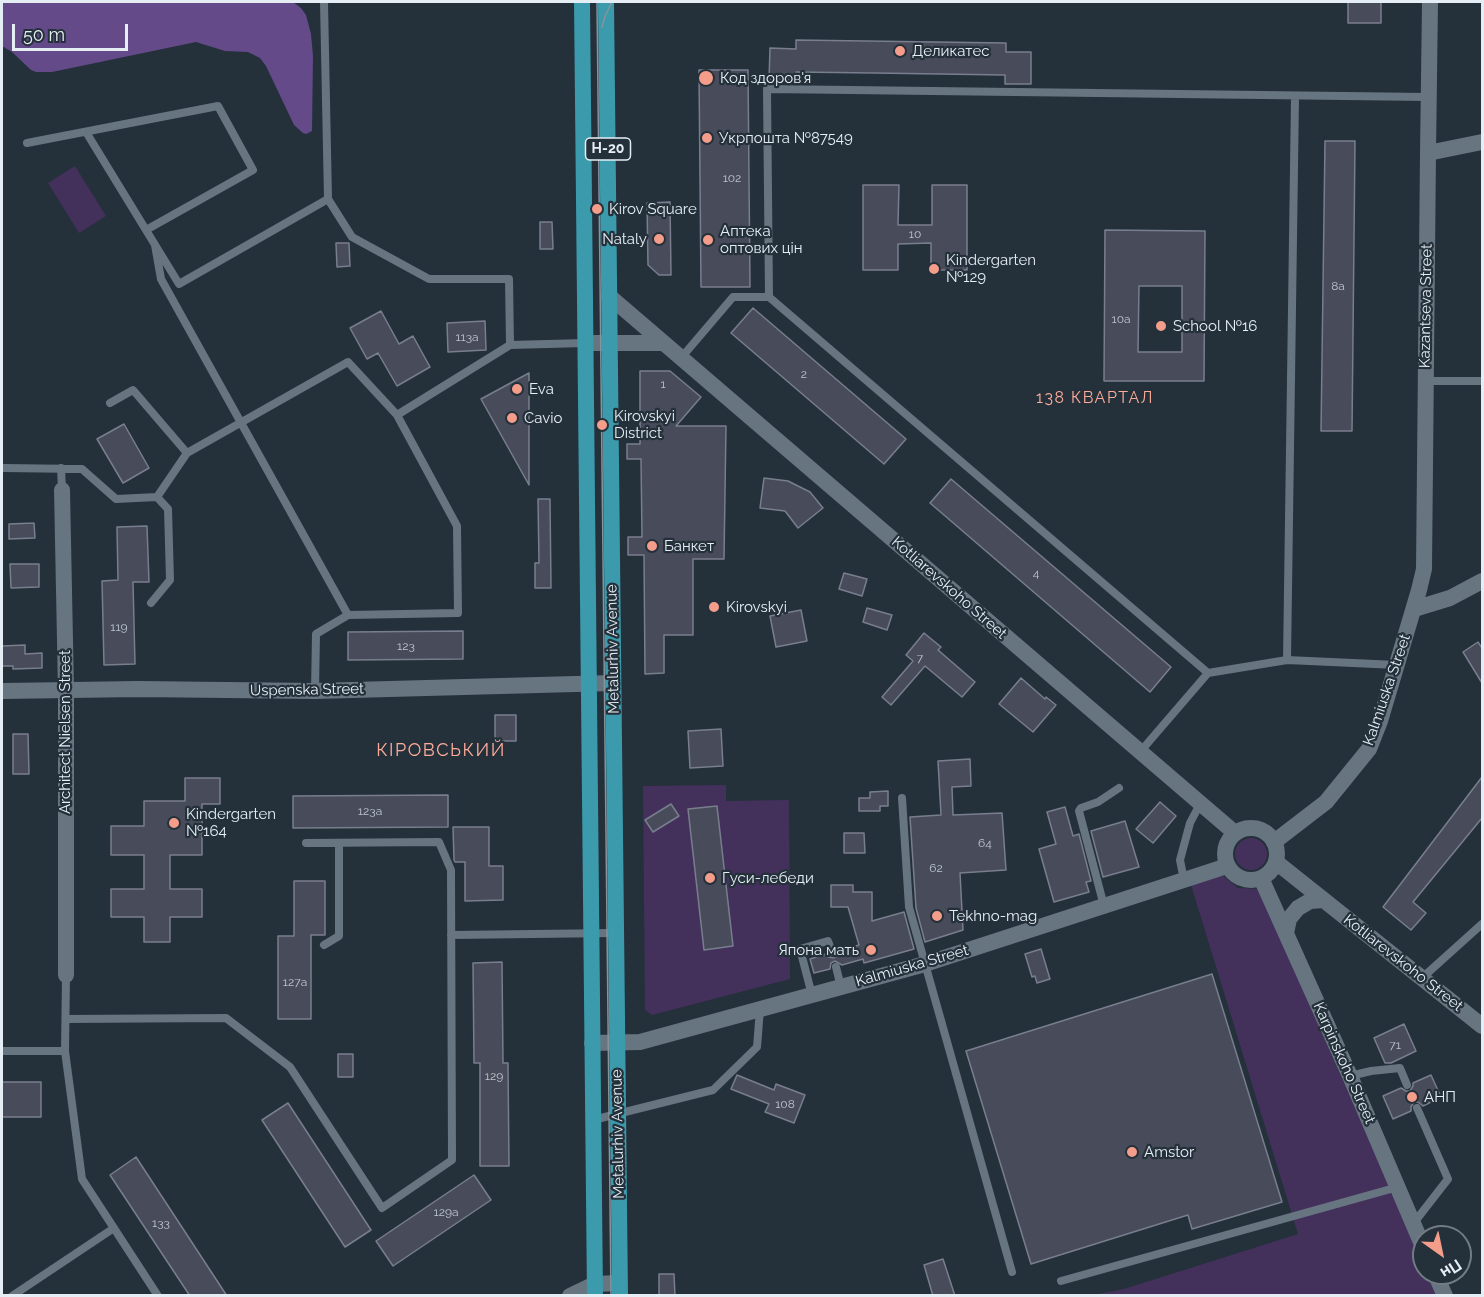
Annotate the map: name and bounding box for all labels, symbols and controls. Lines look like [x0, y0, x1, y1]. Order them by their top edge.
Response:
scale bar [15, 12, 130, 50]
text: 50 m [23, 24, 65, 45]
place label: Деликатес [912, 42, 989, 60]
marker: Деликатес [893, 44, 907, 58]
marker: Код здоров'я [697, 69, 715, 87]
place label: Код здоров'я [720, 69, 811, 87]
place label: Укрпошта №87549 [719, 129, 853, 147]
marker: Укрпошта №87549 [700, 131, 714, 145]
road number: Н-20 [586, 138, 630, 160]
house number: 102 [723, 171, 741, 185]
place label: Kirov Square [609, 200, 697, 218]
marker: Kirov Square [590, 202, 604, 216]
place label: Аптека оптових цін [720, 222, 803, 257]
house number: 10 [909, 227, 921, 241]
place label: Nataly [602, 230, 647, 248]
marker: Nataly [652, 232, 666, 246]
marker: Аптека оптових цін [701, 233, 715, 247]
street label: Kazantseva Street [1416, 244, 1436, 368]
place label: Kindergarten №129 [946, 251, 1036, 286]
marker: Kindergarten №129 [927, 262, 941, 276]
house number: 8а [1331, 279, 1345, 293]
house number: 10а [1111, 312, 1131, 326]
place label: School №16 [1173, 317, 1257, 335]
marker: School №16 [1154, 319, 1168, 333]
house number: 113а [455, 330, 479, 344]
house number: 2 [801, 367, 807, 381]
house number: 1 [660, 377, 666, 391]
place label: Eva [529, 380, 554, 398]
marker: Eva [510, 382, 524, 396]
district label: 138 КВАРТАЛ [1036, 388, 1154, 408]
place label: Kirovskyi District [614, 407, 675, 442]
place label: Cavio [524, 409, 562, 427]
marker: Cavio [505, 411, 519, 425]
marker: Kirovskyi District [595, 418, 609, 432]
street label: Kotliarevskoho Street [888, 533, 1010, 643]
place label: Банкет [664, 537, 714, 555]
marker: Банкет [645, 539, 659, 553]
house number: 4 [1033, 566, 1039, 580]
street label: Metalurhiv Avenue [603, 584, 623, 714]
place label: Kirovskyi [726, 598, 787, 616]
marker: Kirovskyi [707, 600, 721, 614]
house number: 119 [110, 620, 128, 634]
street label: Kalmiuska Street [1360, 632, 1414, 748]
house number: 123 [397, 639, 415, 653]
street label: Architect Nielsen Street [56, 650, 74, 814]
house number: 7 [917, 651, 923, 665]
street label: Uspenska Street [250, 680, 364, 700]
district label: КІРОВСЬКИЙ [376, 740, 506, 762]
house number: 123а [358, 804, 382, 818]
place label: Kindergarten №164 [186, 805, 276, 840]
marker: Kindergarten №164 [167, 816, 181, 830]
house number: 64 [978, 836, 992, 850]
house number: 62 [929, 861, 943, 875]
place label: Гуси-лебеди [722, 869, 814, 887]
marker: Гуси-лебеди [703, 871, 717, 885]
place label: Tekhno-mag [949, 907, 1037, 925]
marker: Tekhno-mag [930, 909, 944, 923]
street label: Kotliarevskoho Street [1340, 911, 1466, 1015]
place label: Япона мать [778, 941, 859, 959]
street label: Kalmiuska Street [853, 941, 971, 991]
marker: Япона мать [864, 943, 878, 957]
house number: 127а [283, 975, 307, 989]
street label: Karpinskoho Street [1309, 999, 1379, 1127]
house number: 71 [1389, 1038, 1401, 1052]
house number: 129 [485, 1069, 503, 1083]
street label: Metalurhiv Avenue [608, 1069, 628, 1199]
place label: АНП [1424, 1088, 1456, 1106]
marker: АНП [1405, 1090, 1419, 1104]
house number: 108 [775, 1097, 795, 1111]
place label: Amstor [1144, 1143, 1194, 1161]
marker: Amstor [1125, 1145, 1139, 1159]
house number: 129а [434, 1205, 458, 1219]
house number: 133 [152, 1216, 170, 1230]
north arrow [1412, 1225, 1472, 1285]
text: Пн [1437, 1255, 1465, 1283]

